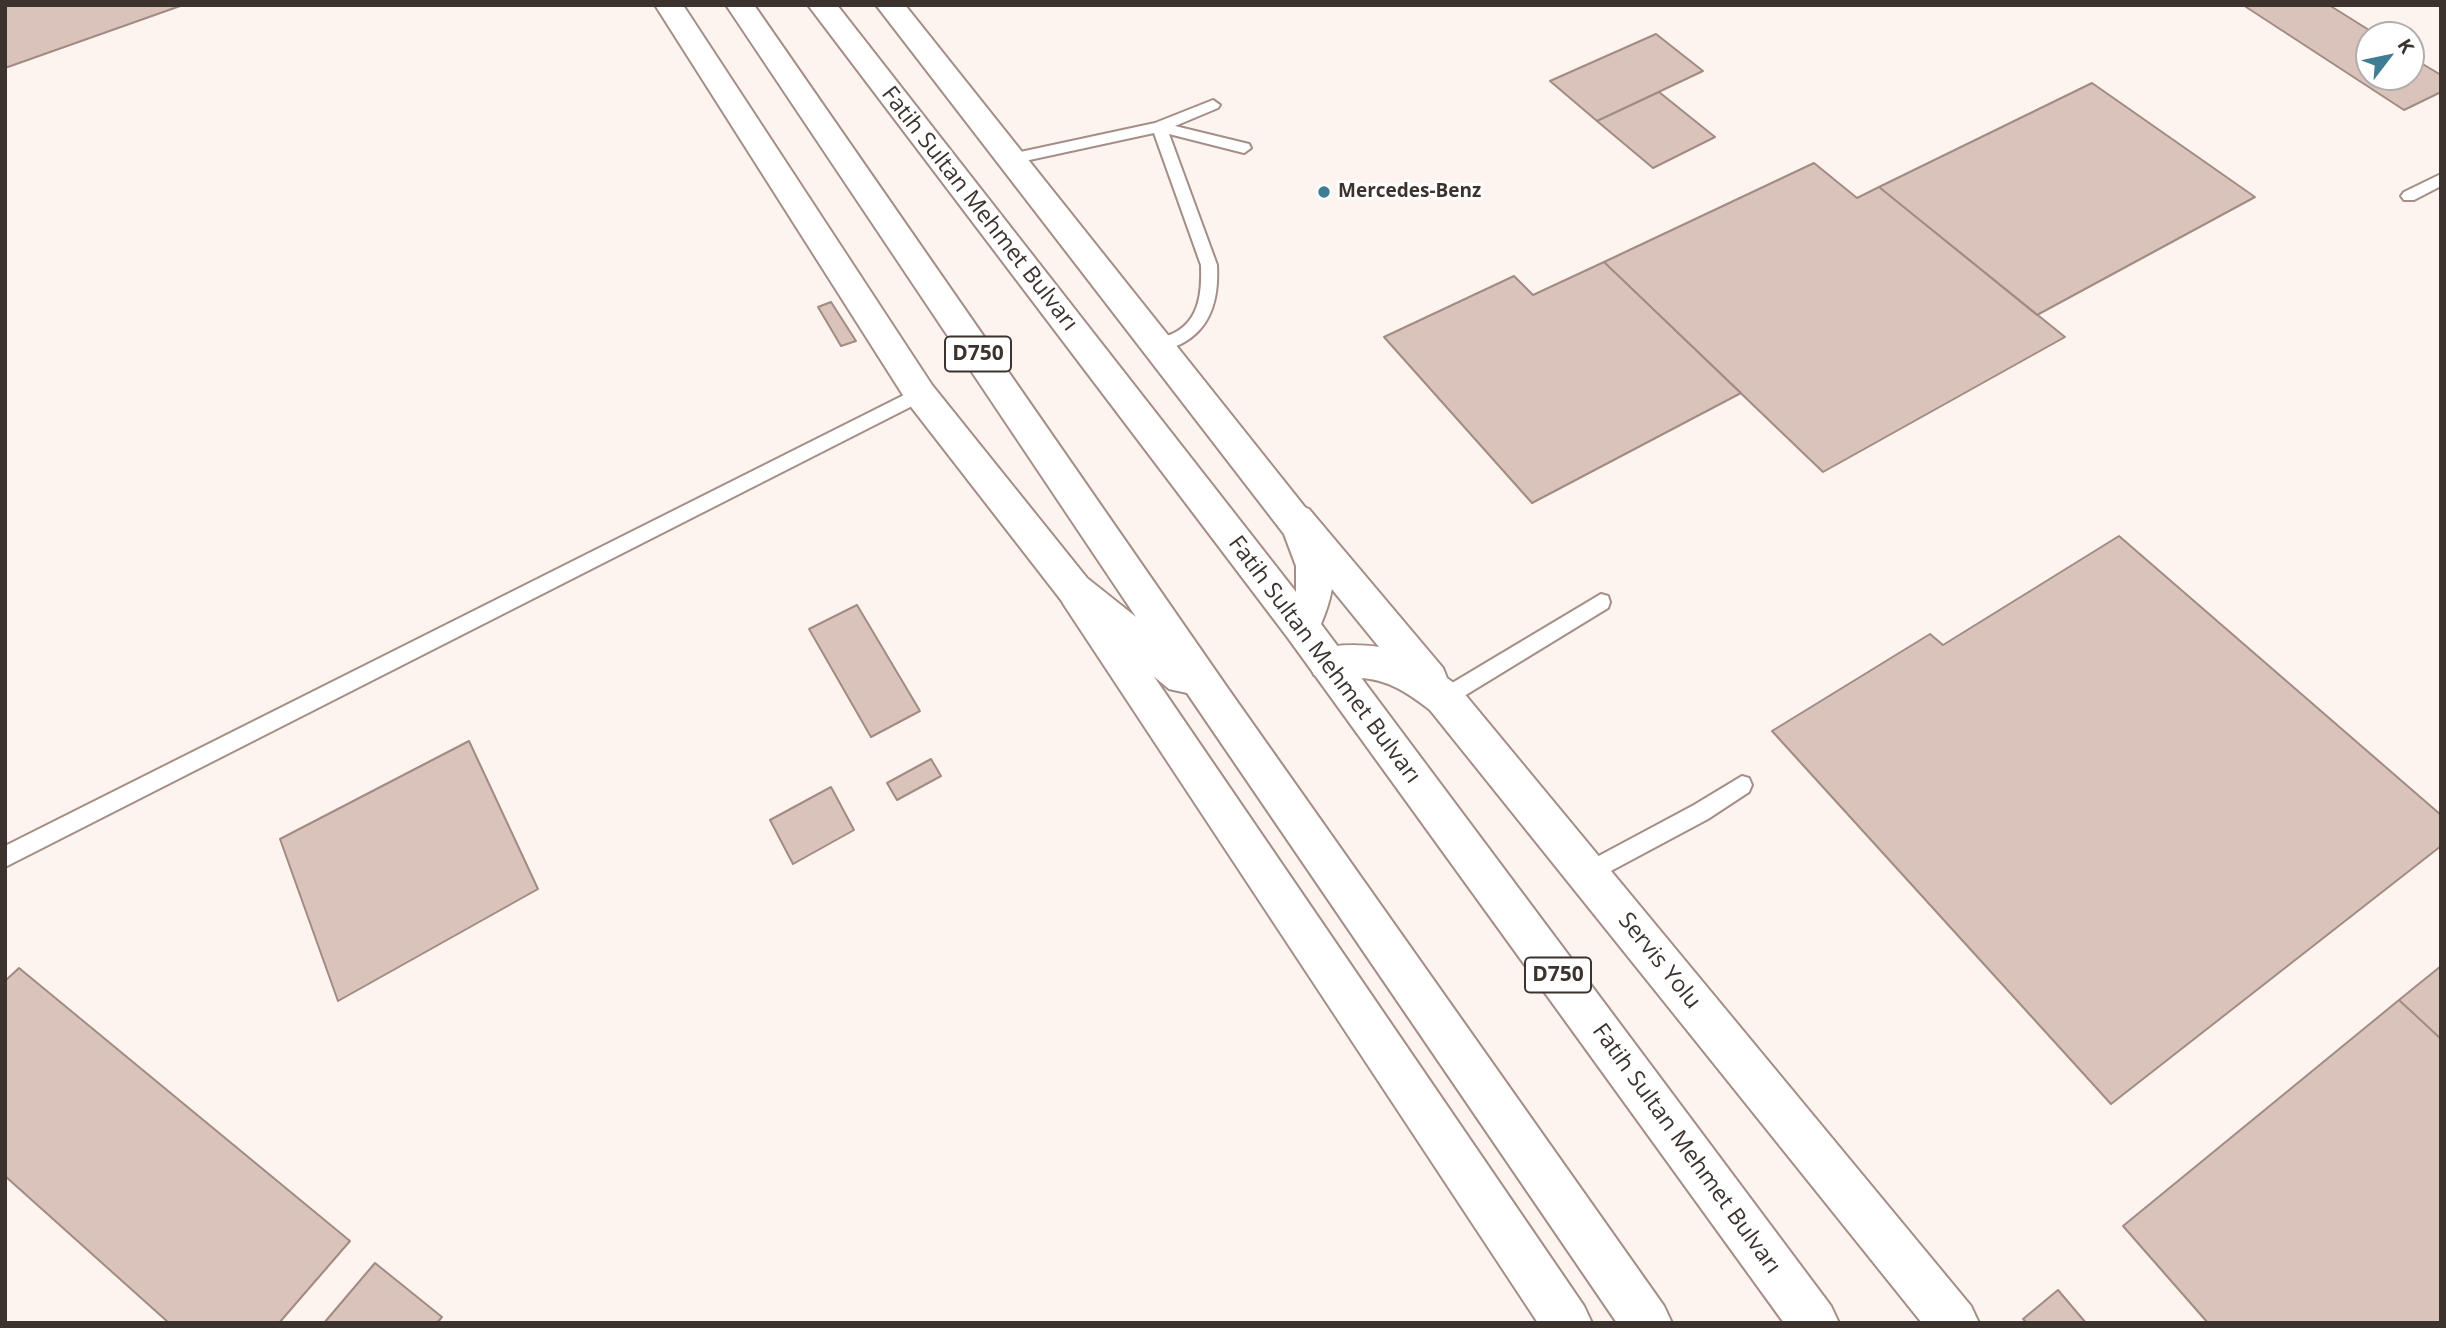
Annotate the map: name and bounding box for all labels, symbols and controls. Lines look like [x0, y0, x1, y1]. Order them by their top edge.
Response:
north arrow [2355, 21, 2425, 91]
text: K [2392, 34, 2420, 58]
street label: Fatih Sultan Mehmet Bulvarı [875, 81, 1083, 337]
place label: Mercedes-Benz [1338, 181, 1481, 203]
marker: Mercedes-Benz [1316, 184, 1332, 200]
road number: D750 [945, 336, 1011, 372]
street label: Fatih Sultan Mehmet Bulvarı [1222, 531, 1426, 789]
street label: Servis Yolu [1612, 907, 1706, 1015]
road number: D750 [1525, 958, 1591, 992]
street label: Fatih Sultan Mehmet Bulvarı [1586, 1018, 1786, 1280]

